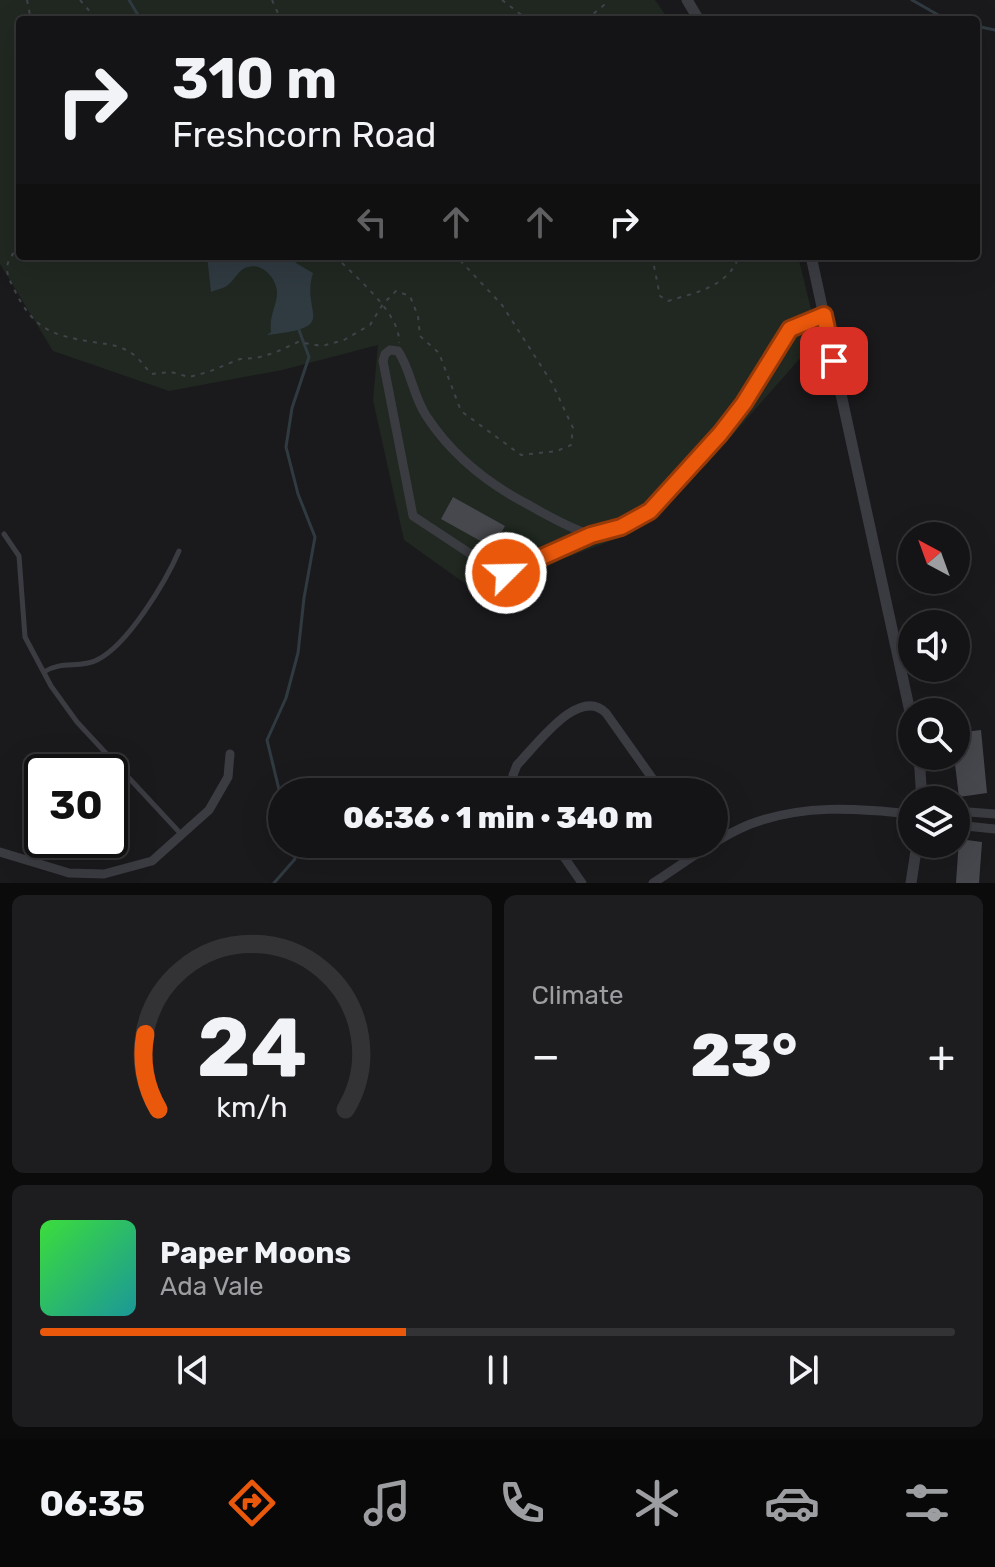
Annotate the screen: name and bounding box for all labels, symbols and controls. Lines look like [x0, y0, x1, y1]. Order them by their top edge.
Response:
text: 310 m [172, 46, 337, 112]
icon: right [40, 48, 144, 152]
text: Freshcorn Road [172, 113, 436, 156]
icon: left [350, 200, 394, 244]
icon: ahead [434, 200, 478, 244]
icon: ahead [518, 200, 562, 244]
icon: right [602, 200, 646, 244]
pin [800, 327, 868, 395]
icon: arrive [812, 339, 856, 383]
north arrow [898, 522, 970, 594]
map controls [898, 522, 970, 858]
position arrow [464, 531, 548, 615]
button: sound [898, 610, 970, 682]
button: search [898, 698, 970, 770]
speed limit sign: 30 [24, 754, 128, 858]
button: layers [898, 786, 970, 858]
text: 06:36 · 1 min · 340 m [343, 800, 653, 836]
text: Climate [532, 980, 624, 1011]
text: 24 [196, 998, 307, 1097]
text: 23° [690, 1020, 797, 1091]
text: − [532, 1030, 560, 1082]
text: + [928, 1030, 955, 1082]
text: km/h [216, 1090, 287, 1124]
text: Paper Moons [160, 1235, 351, 1271]
text: Ada Vale [160, 1271, 264, 1302]
icon: previous [171, 1348, 215, 1392]
icon: pause [476, 1348, 520, 1392]
icon: next [781, 1348, 825, 1392]
icon: directions [224, 1475, 280, 1531]
icon: music [359, 1475, 415, 1531]
icon: phone [494, 1475, 550, 1531]
icon: climate [629, 1475, 685, 1531]
icon: car [764, 1475, 820, 1531]
icon: filters [899, 1475, 955, 1531]
text: 06:35 [40, 1482, 145, 1525]

